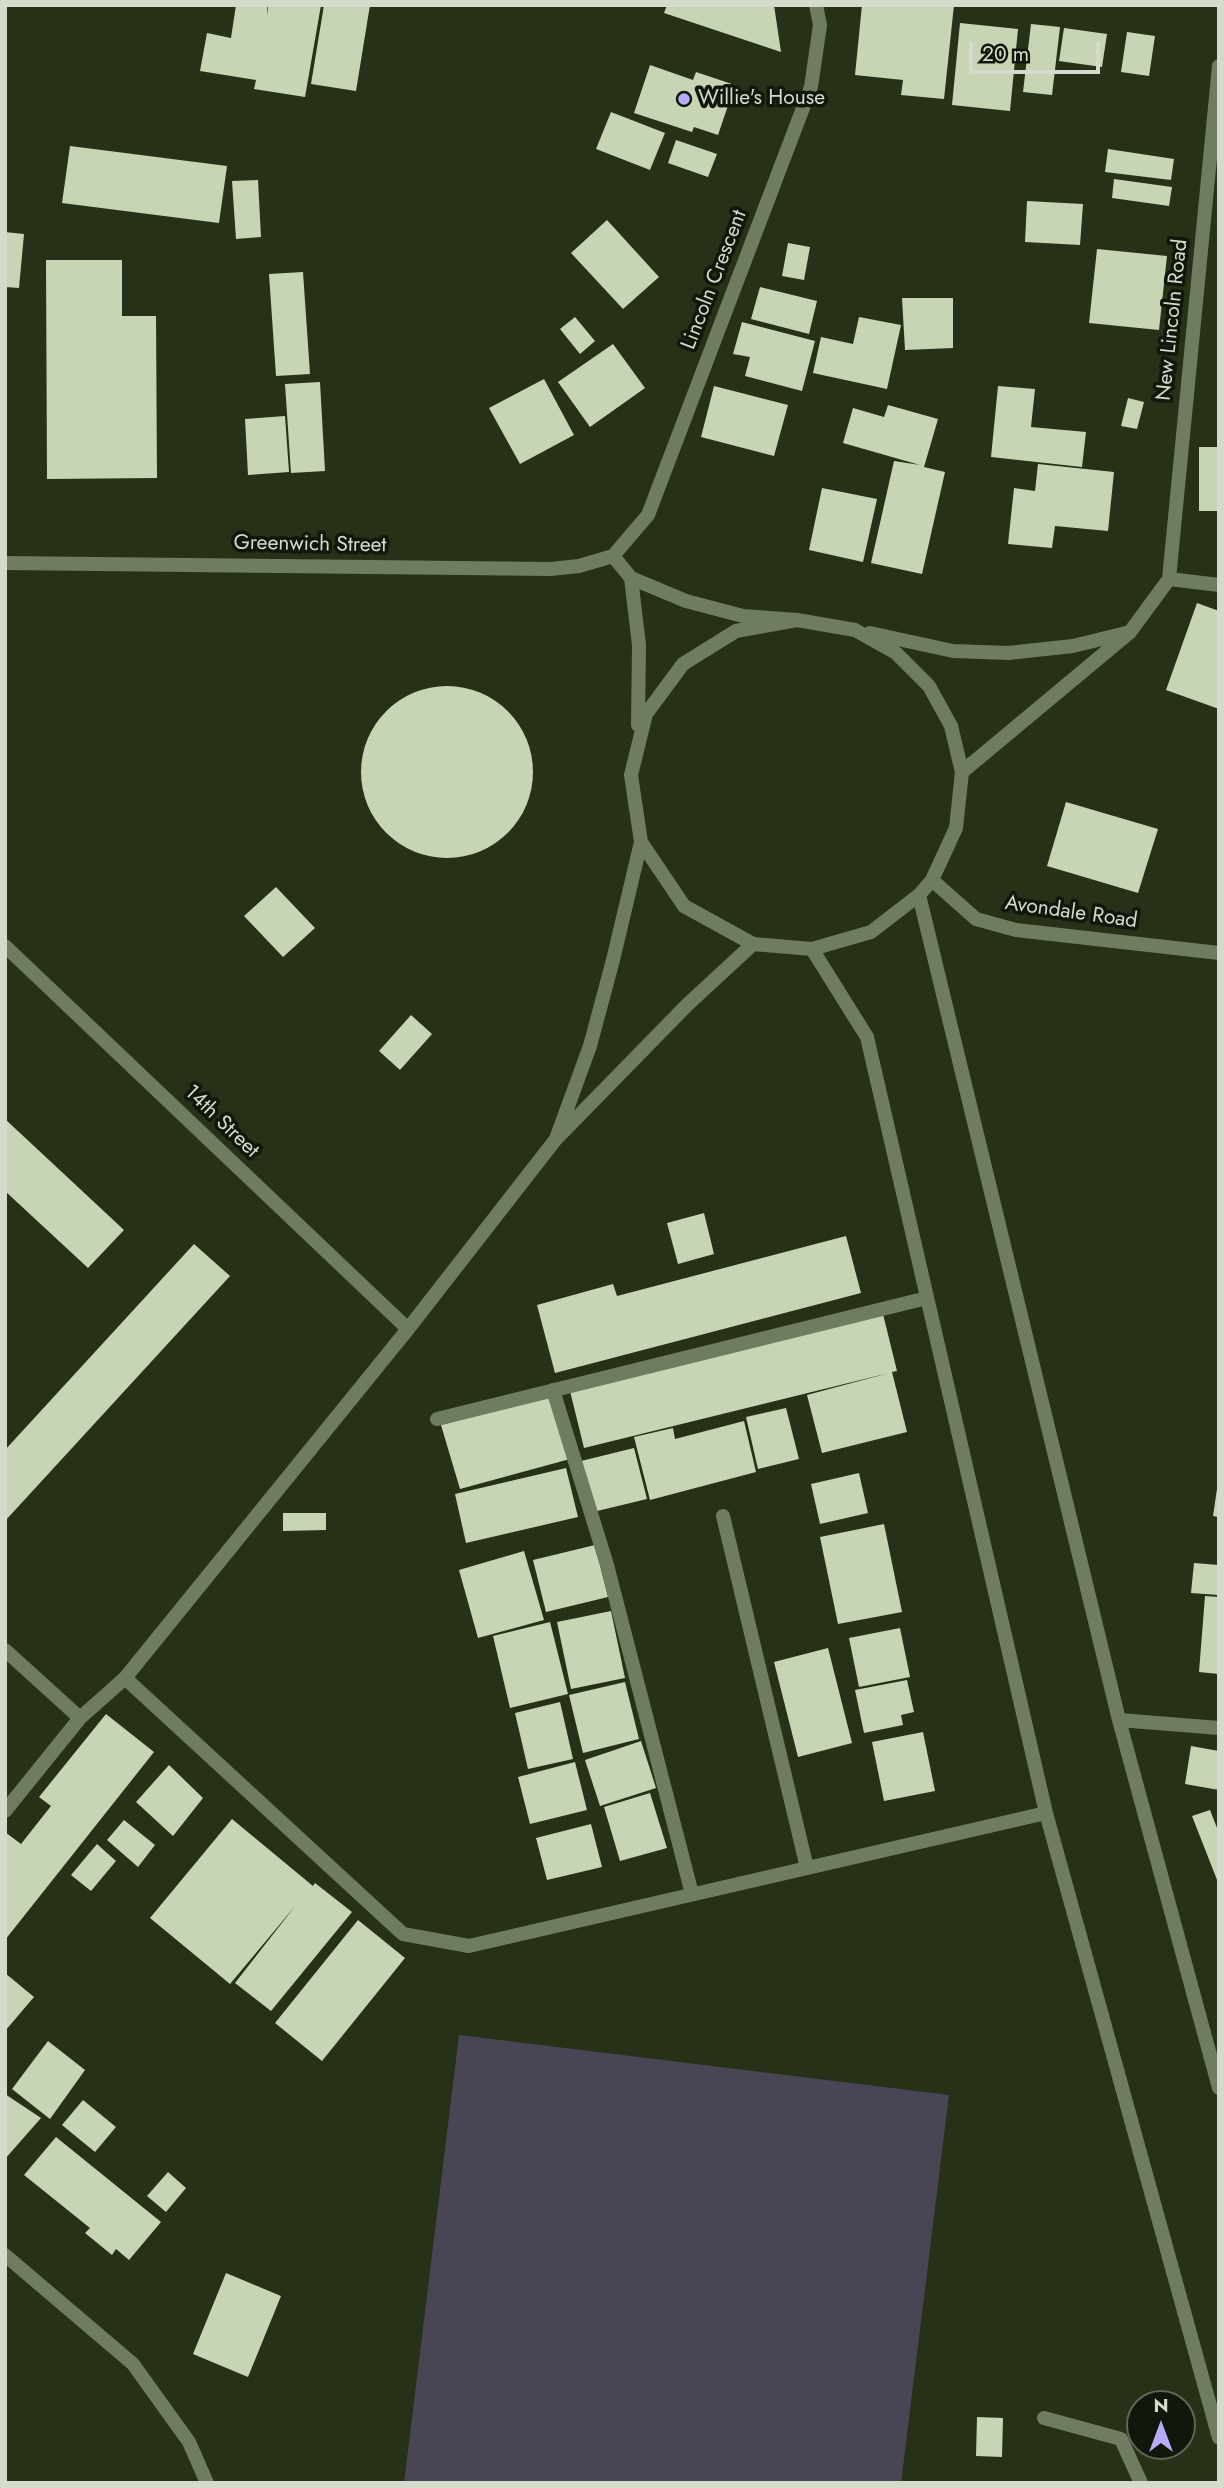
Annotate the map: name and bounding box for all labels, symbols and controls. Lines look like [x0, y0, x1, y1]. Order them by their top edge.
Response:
scale bar [972, 28, 1103, 72]
text: 20 m [982, 39, 1029, 69]
place label: Willie's House [698, 86, 825, 112]
marker: Willie's House [676, 91, 692, 107]
street label: Lincoln Crescent [677, 207, 753, 353]
street label: New Lincoln Road [1152, 238, 1194, 402]
street label: Greenwich Street [233, 531, 387, 559]
street label: Avondale Road [1003, 891, 1139, 935]
street label: 14th Street [178, 1080, 264, 1164]
north arrow [1126, 2390, 1196, 2460]
text: N [1153, 2392, 1169, 2419]

